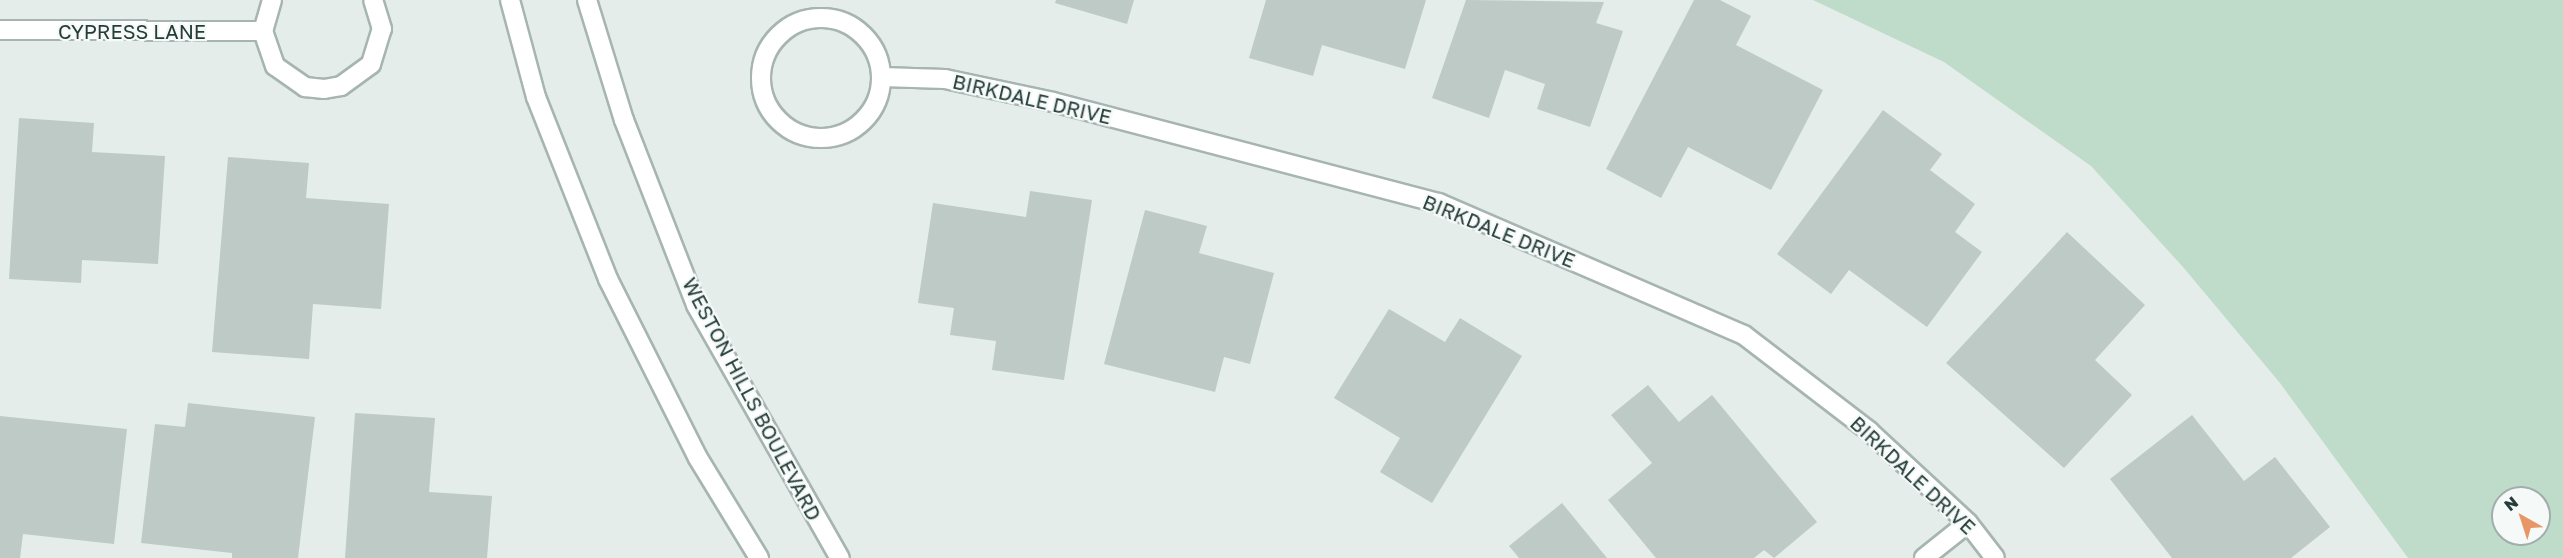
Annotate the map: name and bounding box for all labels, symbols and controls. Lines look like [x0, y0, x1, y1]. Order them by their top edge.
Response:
street label: CYPRESS LANE [58, 19, 206, 43]
street label: BIRKDALE DRIVE [950, 69, 1114, 129]
street label: BIRKDALE DRIVE [1419, 190, 1579, 272]
street label: WESTON HILLS BOULEVARD [678, 273, 826, 525]
street label: BIRKDALE DRIVE [1846, 411, 1980, 539]
north arrow [2491, 486, 2551, 546]
text: N [2500, 492, 2522, 515]

